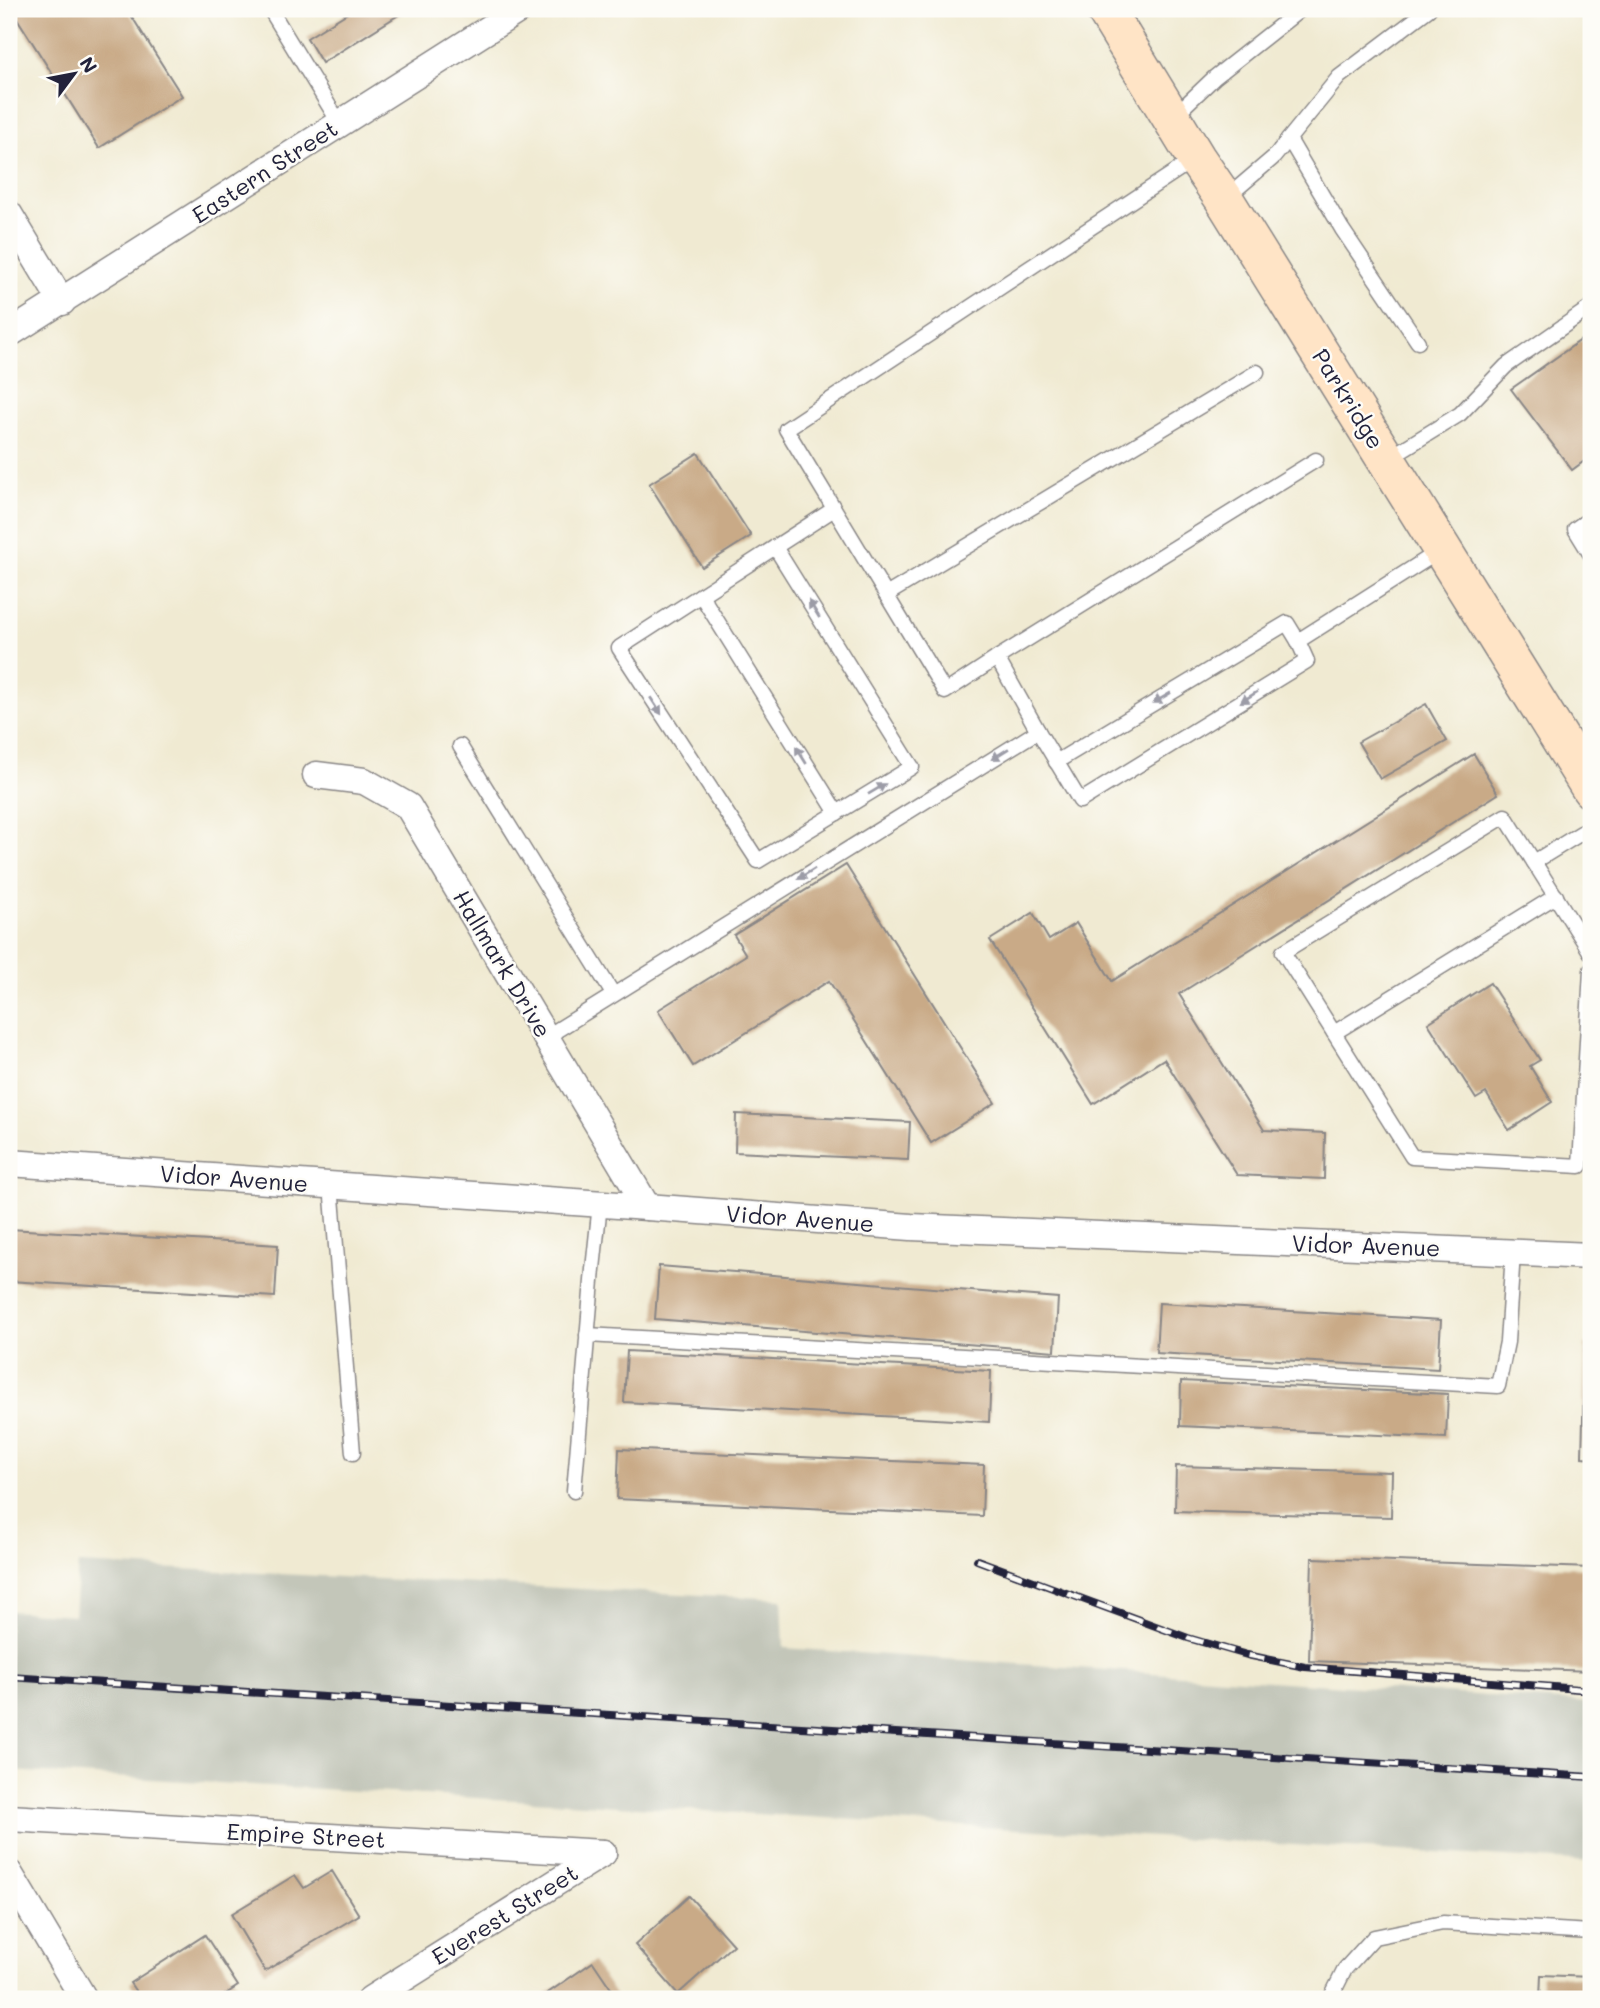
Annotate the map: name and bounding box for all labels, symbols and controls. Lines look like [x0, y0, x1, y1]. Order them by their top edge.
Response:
north arrow [38, 38, 108, 108]
text: N [74, 52, 103, 77]
street label: Eastern Street [186, 113, 343, 229]
street label: Parkridge [1306, 343, 1391, 454]
one-way arrow [807, 599, 820, 619]
one-way arrow [1239, 691, 1258, 704]
one-way arrow [1153, 692, 1172, 704]
one-way arrow [649, 696, 662, 715]
one-way arrow [794, 745, 807, 764]
one-way arrow [990, 748, 1009, 761]
one-way arrow [868, 782, 887, 795]
one-way arrow [797, 868, 816, 881]
street label: Hallmark Drive [447, 884, 559, 1043]
street label: Vidor Avenue [159, 1158, 309, 1198]
street label: Vidor Avenue [725, 1198, 875, 1238]
street label: Vidor Avenue [1291, 1227, 1441, 1263]
street label: Empire Street [226, 1816, 386, 1854]
street label: Everest Street [426, 1857, 583, 1971]

